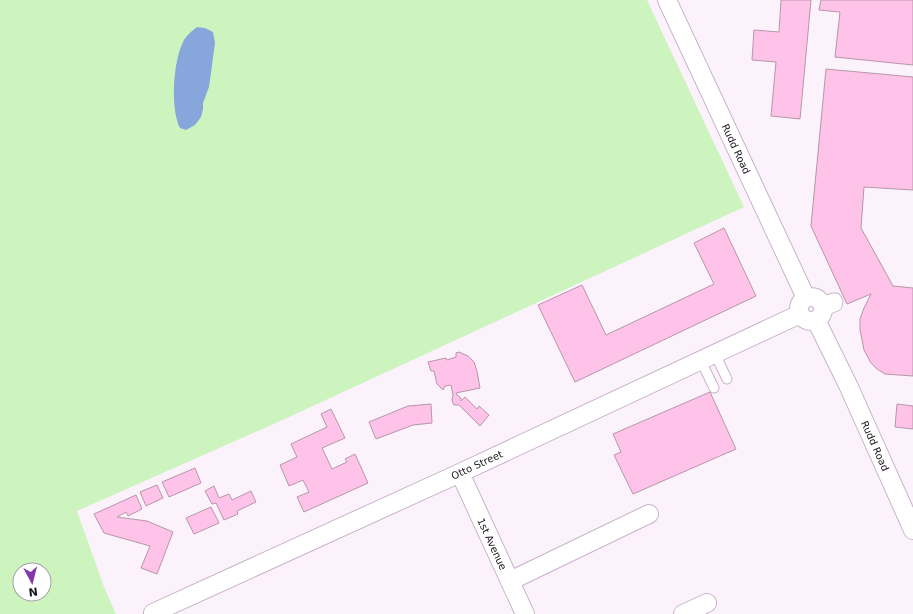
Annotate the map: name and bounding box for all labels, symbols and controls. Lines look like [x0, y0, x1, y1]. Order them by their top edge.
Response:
street label: Rudd Road [720, 122, 752, 176]
street label: Rudd Road [859, 419, 891, 473]
street label: Otto Street [450, 448, 504, 482]
street label: 1st Avenue [475, 516, 509, 572]
north arrow [12, 562, 52, 602]
text: N [28, 584, 39, 598]

